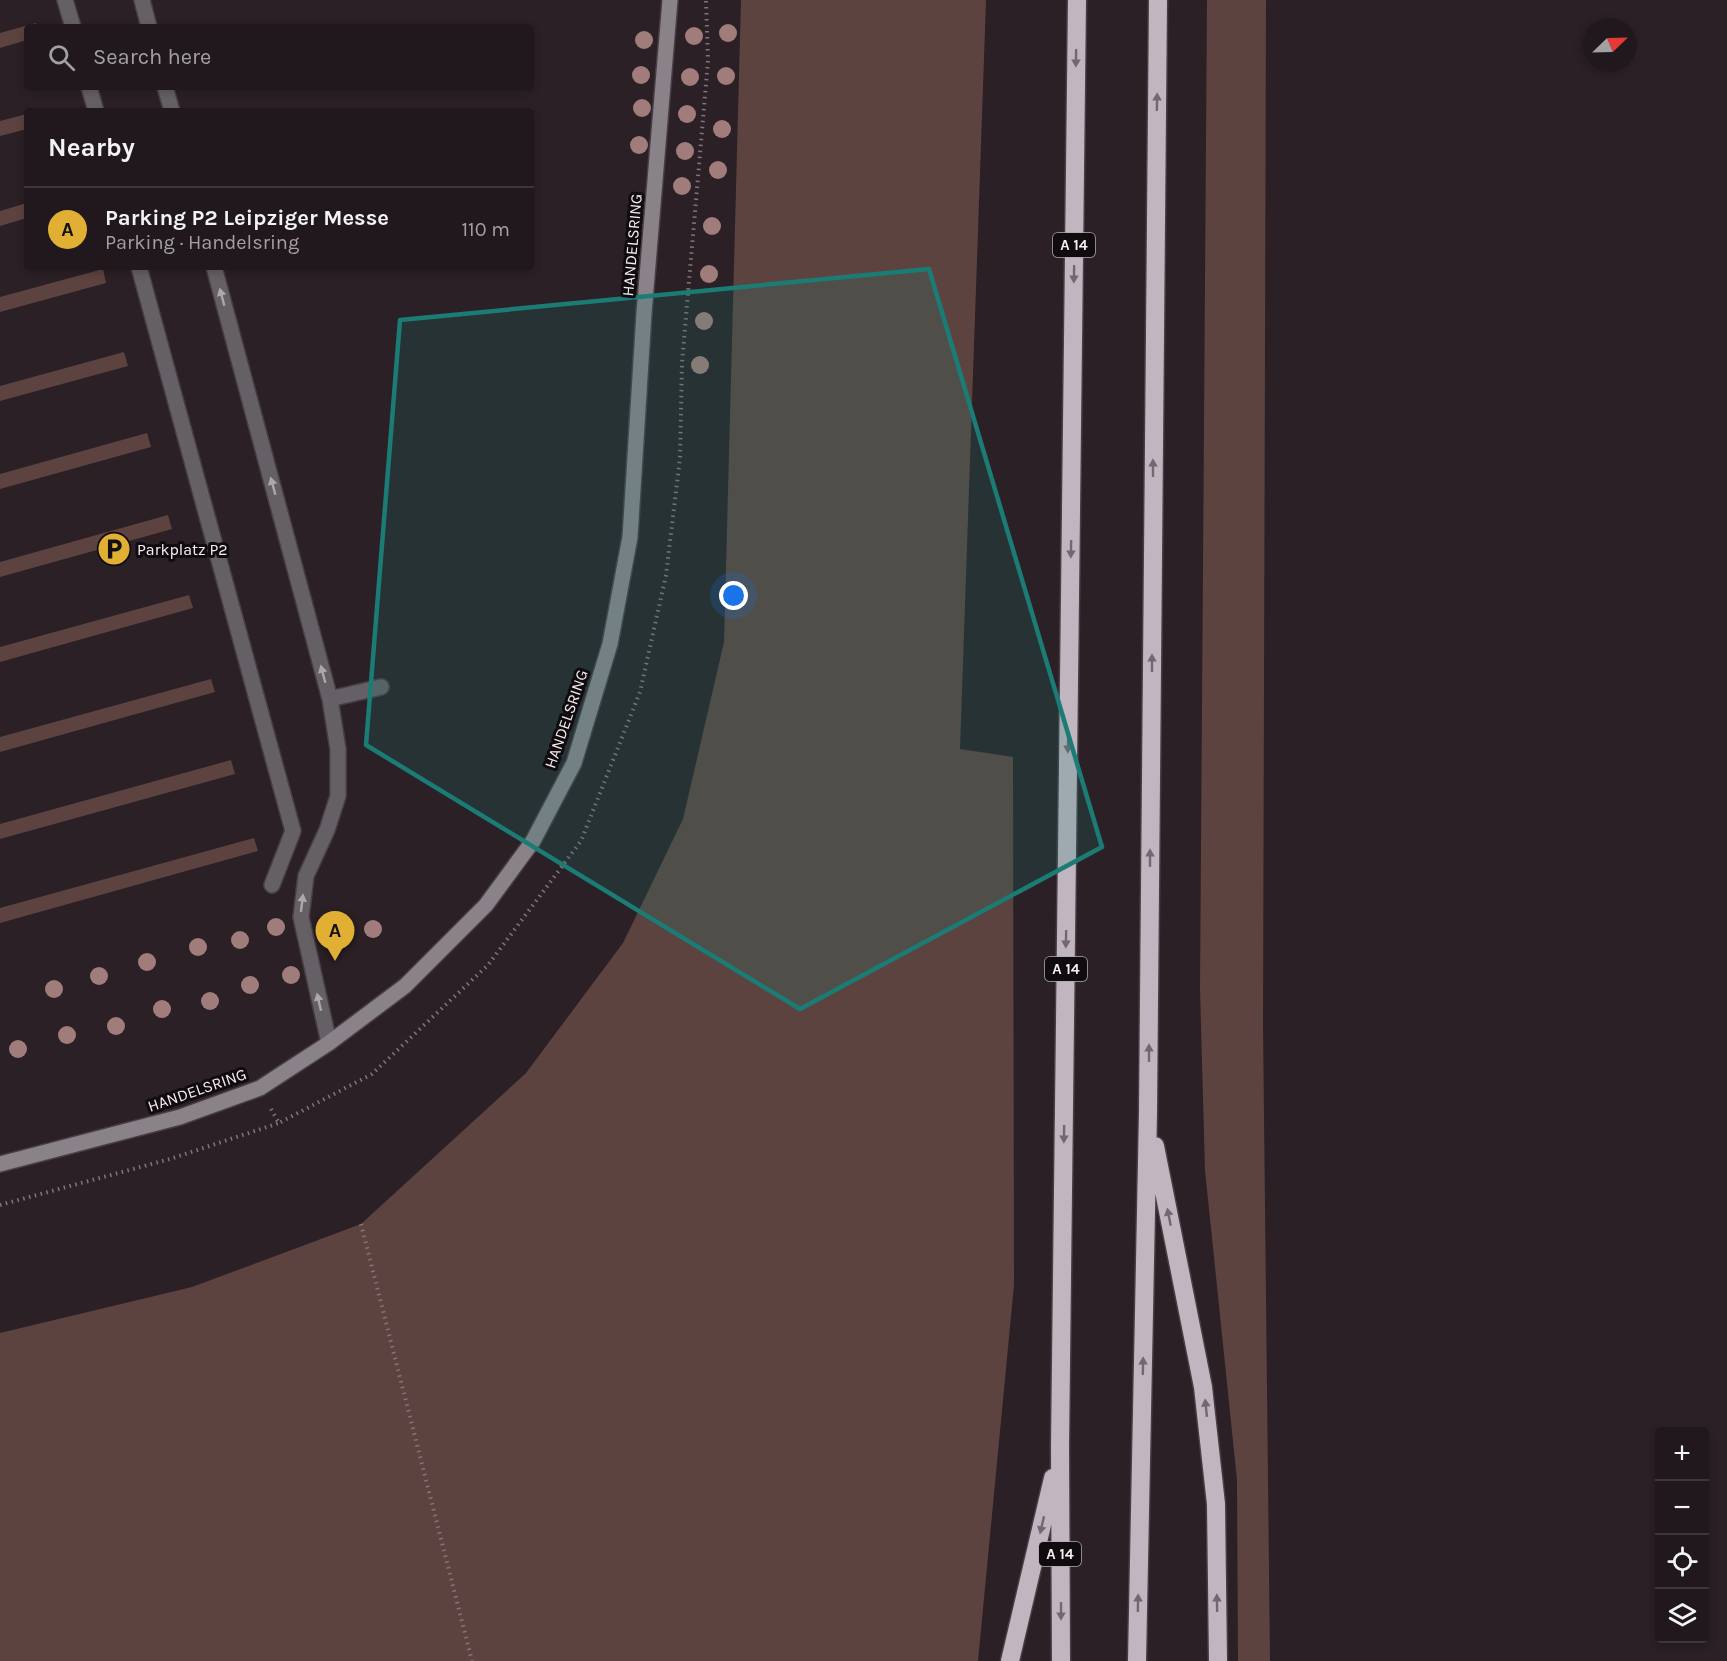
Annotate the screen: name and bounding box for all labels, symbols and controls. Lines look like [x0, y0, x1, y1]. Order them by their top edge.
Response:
north arrow [1583, 18, 1637, 72]
search box [24, 24, 534, 90]
icon: search [45, 41, 78, 74]
text: Search here [93, 44, 211, 70]
one-way arrow [1072, 49, 1081, 68]
one-way arrow [1152, 92, 1162, 111]
text: Nearby [48, 132, 135, 163]
street label: HANDELSRING [618, 193, 646, 297]
text: Parking P2 Leipziger Messe [105, 205, 389, 231]
text: A [61, 218, 74, 241]
text: 110 m [461, 218, 510, 241]
text: Parking · Handelsring [105, 231, 299, 254]
road number: A 14 [1053, 233, 1095, 257]
one-way arrow [1069, 265, 1079, 284]
one-way arrow [217, 288, 226, 306]
one-way arrow [1149, 459, 1158, 478]
one-way arrow [267, 477, 277, 495]
parking icon: Parkplatz P2 [96, 531, 132, 567]
one-way arrow [1066, 539, 1076, 558]
place label: Parkplatz P2 [137, 540, 228, 559]
your location [719, 581, 748, 610]
one-way arrow [1147, 654, 1157, 673]
one-way arrow [318, 665, 327, 683]
street label: HANDELSRING [540, 667, 592, 771]
one-way arrow [1064, 734, 1073, 753]
one-way arrow [1145, 849, 1155, 868]
one-way arrow [298, 893, 307, 912]
pin: A [316, 912, 354, 961]
one-way arrow [1061, 929, 1071, 948]
road number: A 14 [1045, 957, 1087, 981]
one-way arrow [314, 992, 323, 1011]
one-way arrow [1144, 1044, 1153, 1063]
street label: HANDELSRING [145, 1064, 249, 1116]
one-way arrow [1059, 1124, 1069, 1143]
one-way arrow [1164, 1207, 1173, 1226]
one-way arrow [1138, 1356, 1148, 1375]
one-way arrow [1201, 1399, 1210, 1418]
map controls [1655, 1427, 1709, 1643]
button: + [1655, 1427, 1709, 1481]
button: − [1655, 1481, 1709, 1535]
one-way arrow [1036, 1515, 1046, 1534]
button: locate [1655, 1535, 1709, 1589]
road number: A 14 [1039, 1542, 1081, 1566]
button: layers [1655, 1589, 1709, 1643]
one-way arrow [1133, 1593, 1143, 1612]
one-way arrow [1213, 1593, 1222, 1612]
one-way arrow [1056, 1601, 1066, 1620]

